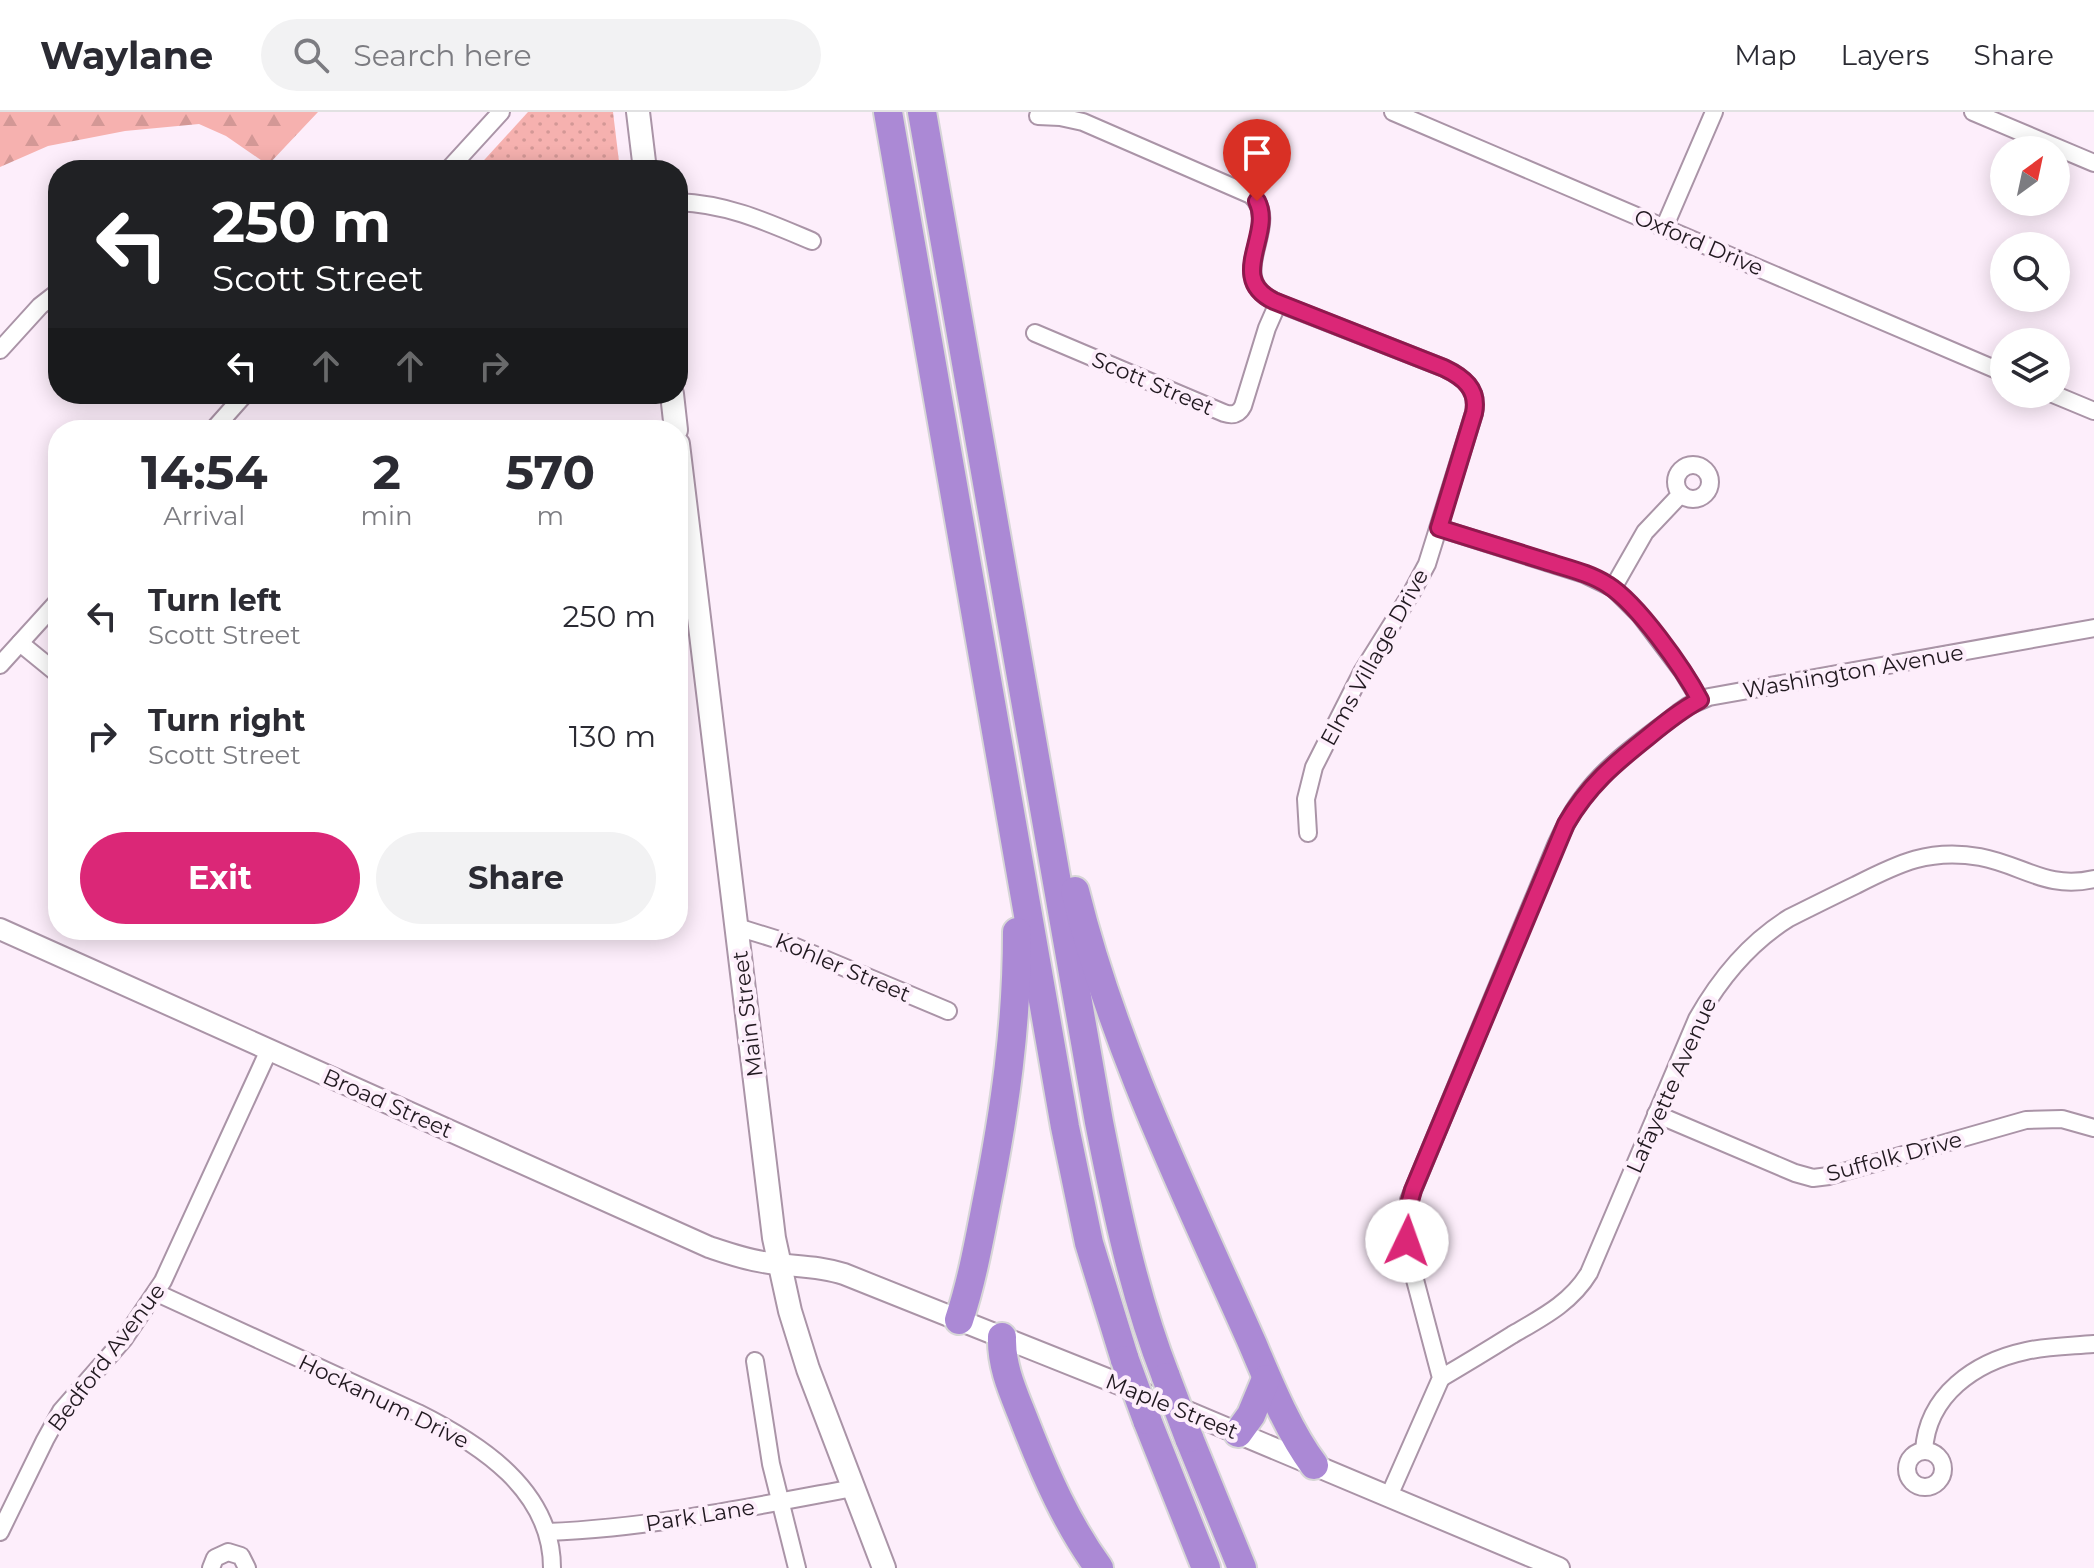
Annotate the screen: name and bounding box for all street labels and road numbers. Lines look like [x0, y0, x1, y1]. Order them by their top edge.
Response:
street label: Oxford Drive [1630, 203, 1768, 282]
street label: Scott Street [1088, 346, 1218, 421]
street label: Elms Village Drive [1315, 564, 1434, 750]
street label: Washington Avenue [1741, 639, 1966, 704]
street label: Kohler Street [771, 927, 914, 1008]
street label: Main Street [726, 949, 769, 1079]
street label: Lafayette Avenue [1621, 993, 1722, 1177]
street label: Broad Street [319, 1063, 457, 1144]
street label: Suffolk Drive [1823, 1125, 1965, 1188]
street label: Bedford Avenue [42, 1278, 171, 1437]
street label: Hockanum Drive [294, 1349, 473, 1454]
street label: Maple Street [1102, 1368, 1242, 1445]
street label: Park Lane [644, 1494, 757, 1537]

